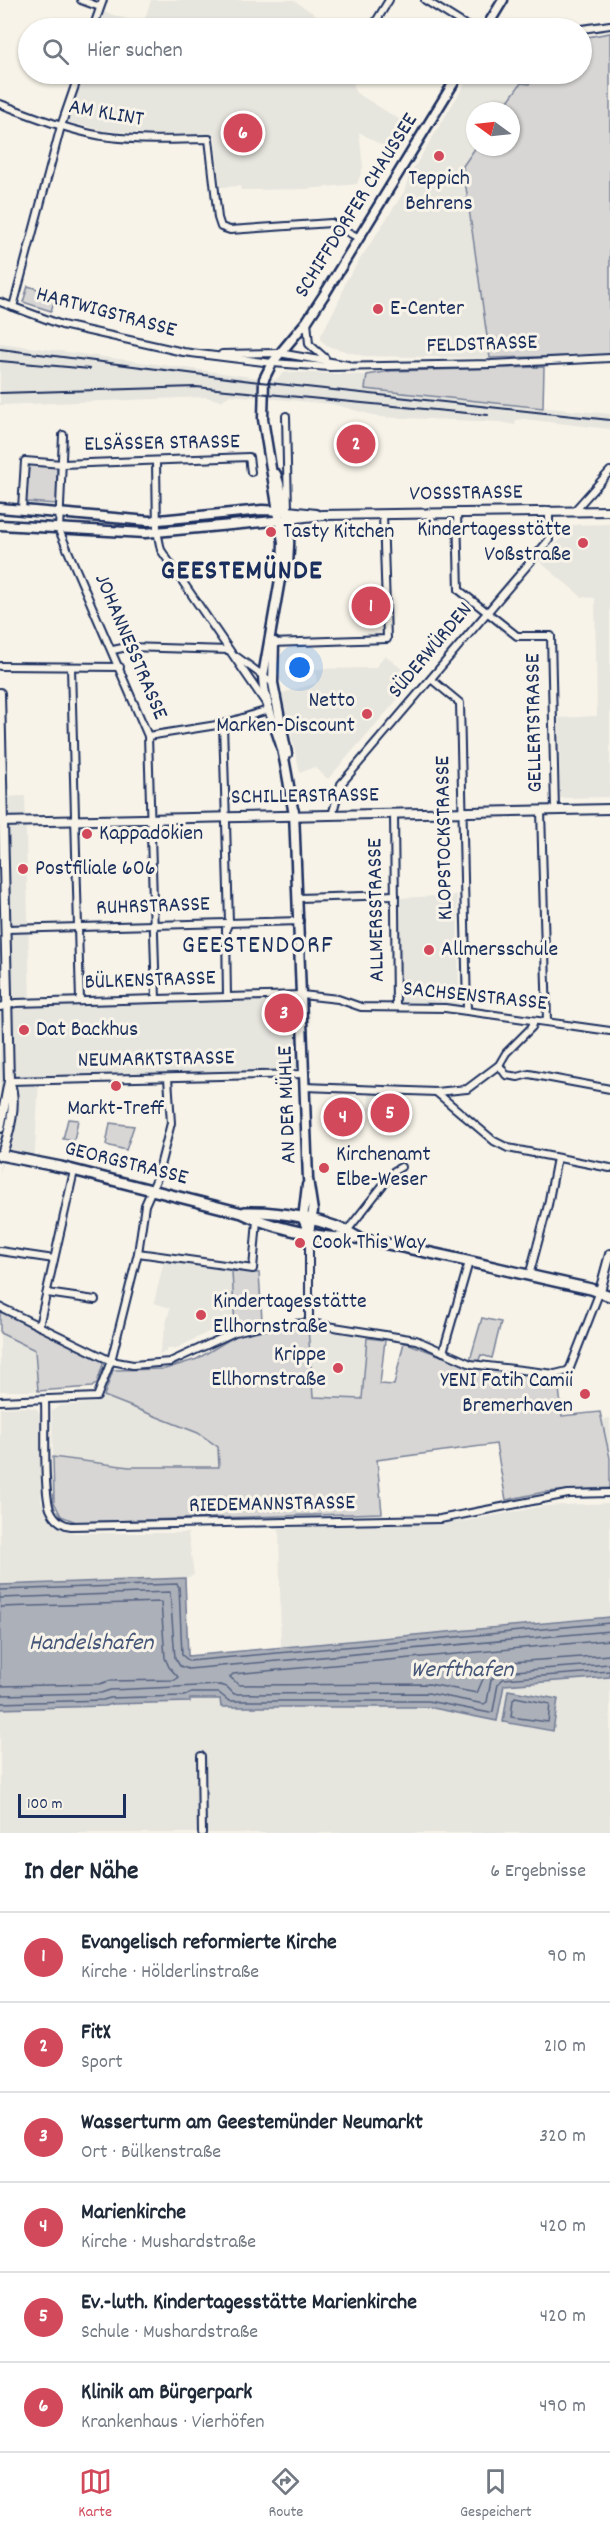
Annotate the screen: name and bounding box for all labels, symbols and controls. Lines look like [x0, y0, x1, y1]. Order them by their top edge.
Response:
search box [18, 18, 592, 84]
icon: search [39, 35, 72, 68]
text: Hier suchen [87, 36, 183, 67]
street label: AM KLINT [66, 92, 146, 136]
north arrow [466, 102, 520, 156]
street label: SCHIFFDORFER CHAUSSEE [288, 108, 426, 304]
pin: 6 [224, 110, 262, 156]
marker: Teppich Behrens [432, 149, 446, 163]
place label: Teppich Behrens [405, 164, 473, 220]
street label: HARTWIGSTRASSE [32, 279, 180, 347]
place label: E-Center [390, 294, 465, 325]
marker: E-Center [371, 302, 385, 316]
street label: FELDSTRASSE [426, 328, 538, 362]
pin: 2 [336, 422, 376, 466]
street label: ELSÄSSER STRASSE [84, 427, 240, 461]
street label: VOSSSTRASSE [409, 478, 523, 510]
place label: Kindertagesstätte Voßstraße [417, 515, 571, 571]
place label: Tasty Kitchen [283, 517, 395, 548]
marker: Tasty Kitchen [264, 525, 278, 539]
marker: Kindertagesstätte Voßstraße [576, 536, 590, 550]
district label: GEESTEMÜNDE [161, 553, 323, 593]
street label: JOHANNESSTRASSE [85, 569, 175, 725]
pin: 1 [352, 584, 391, 628]
street label: SÜDERWÜRDEN [381, 596, 481, 706]
your location [285, 653, 314, 682]
street label: GELLERTSTRASSE [518, 653, 552, 793]
place label: Netto Marken-Discount [216, 686, 355, 742]
marker: Netto Marken-Discount [360, 707, 374, 721]
street label: KLOPSTOCKSTRASSE [428, 755, 462, 921]
street label: SCHILLERSTRASSE [231, 780, 379, 814]
place label: Kappadokien [99, 819, 203, 850]
marker: Kappadokien [80, 827, 94, 841]
street label: ALLMERSSTRASSE [360, 838, 394, 982]
place label: Postfiliale 606 [35, 854, 155, 885]
marker: Postfiliale 606 [16, 862, 30, 876]
street label: RUHRSTRASSE [96, 890, 210, 924]
district label: GEESTENDORF [182, 928, 334, 965]
place label: Allmersschule [441, 935, 558, 966]
marker: Allmersschule [422, 943, 436, 957]
street label: BÜLKENSTRASSE [84, 963, 216, 999]
street label: SACHSENSTRASSE [401, 974, 549, 1020]
pin: 3 [264, 990, 304, 1036]
place label: Dat Backhus [36, 1015, 138, 1046]
marker: Dat Backhus [17, 1023, 31, 1037]
street label: NEUMARKTSTRASSE [77, 1043, 235, 1077]
street label: AN DER MÜHLE [270, 1045, 306, 1165]
marker: Markt-Treff [109, 1079, 123, 1093]
pin: 5 [370, 1090, 410, 1136]
place label: Markt-Treff [67, 1094, 165, 1125]
pin: 4 [324, 1094, 362, 1140]
street label: GEORGSTRASSE [61, 1134, 191, 1194]
place label: Kirchenamt Elbe-Weser [336, 1140, 431, 1196]
marker: Kirchenamt Elbe-Weser [317, 1161, 331, 1175]
place label: Cook This Way [312, 1228, 427, 1259]
marker: Cook This Way [293, 1236, 307, 1250]
place label: Kindertagesstätte Ellhornstraße [213, 1287, 367, 1343]
marker: Kindertagesstätte Ellhornstraße [194, 1308, 208, 1322]
place label: Krippe Ellhornstraße [211, 1340, 326, 1396]
marker: Krippe Ellhornstraße [331, 1361, 345, 1375]
place label: YENI Fatih Camii Bremerhaven [440, 1366, 573, 1422]
marker: YENI Fatih Camii Bremerhaven [578, 1387, 592, 1401]
street label: RIEDEMANNSTRASSE [189, 1488, 355, 1522]
water label: Handelshafen [29, 1627, 154, 1661]
water label: Werfthafen [411, 1654, 514, 1688]
scale bar [18, 1791, 126, 1818]
text: 100 m [27, 1793, 63, 1816]
text: In der Nähe [24, 1854, 138, 1891]
text: 6 Ergebnisse [490, 1858, 586, 1886]
text: Evangelisch reformierte Kirche [81, 1928, 337, 1959]
text: 1 [41, 1943, 46, 1971]
text: 90 m [548, 1943, 586, 1971]
text: Kirche · Hölderlinstraße [81, 1959, 259, 1987]
text: FitX [81, 2018, 111, 2049]
text: 2 [39, 2033, 48, 2061]
text: 210 m [544, 2033, 586, 2061]
text: Sport [81, 2049, 123, 2077]
text: Wasserturm am Geestemünder Neumarkt [81, 2108, 423, 2139]
text: 3 [39, 2123, 48, 2151]
text: 320 m [539, 2123, 586, 2151]
text: Ort · Bülkenstraße [81, 2139, 221, 2167]
text: Marienkirche [81, 2198, 186, 2229]
text: 4 [39, 2213, 48, 2241]
text: 420 m [540, 2213, 586, 2241]
text: Kirche · Mushardstraße [81, 2229, 256, 2257]
text: Ev.-luth. Kindertagesstätte Marienkirche [81, 2288, 417, 2319]
text: 5 [39, 2303, 48, 2331]
text: 420 m [540, 2303, 586, 2331]
text: Schule · Mushardstraße [81, 2319, 258, 2347]
text: Klinik am Bürgerpark [81, 2378, 252, 2409]
text: 6 [39, 2393, 48, 2421]
text: 490 m [539, 2393, 586, 2421]
text: Krankenhaus · Vierhöfen [81, 2409, 264, 2437]
tab: Karte [78, 2465, 112, 2524]
tab: Route [269, 2465, 303, 2524]
tab: Gespeichert [460, 2465, 532, 2524]

